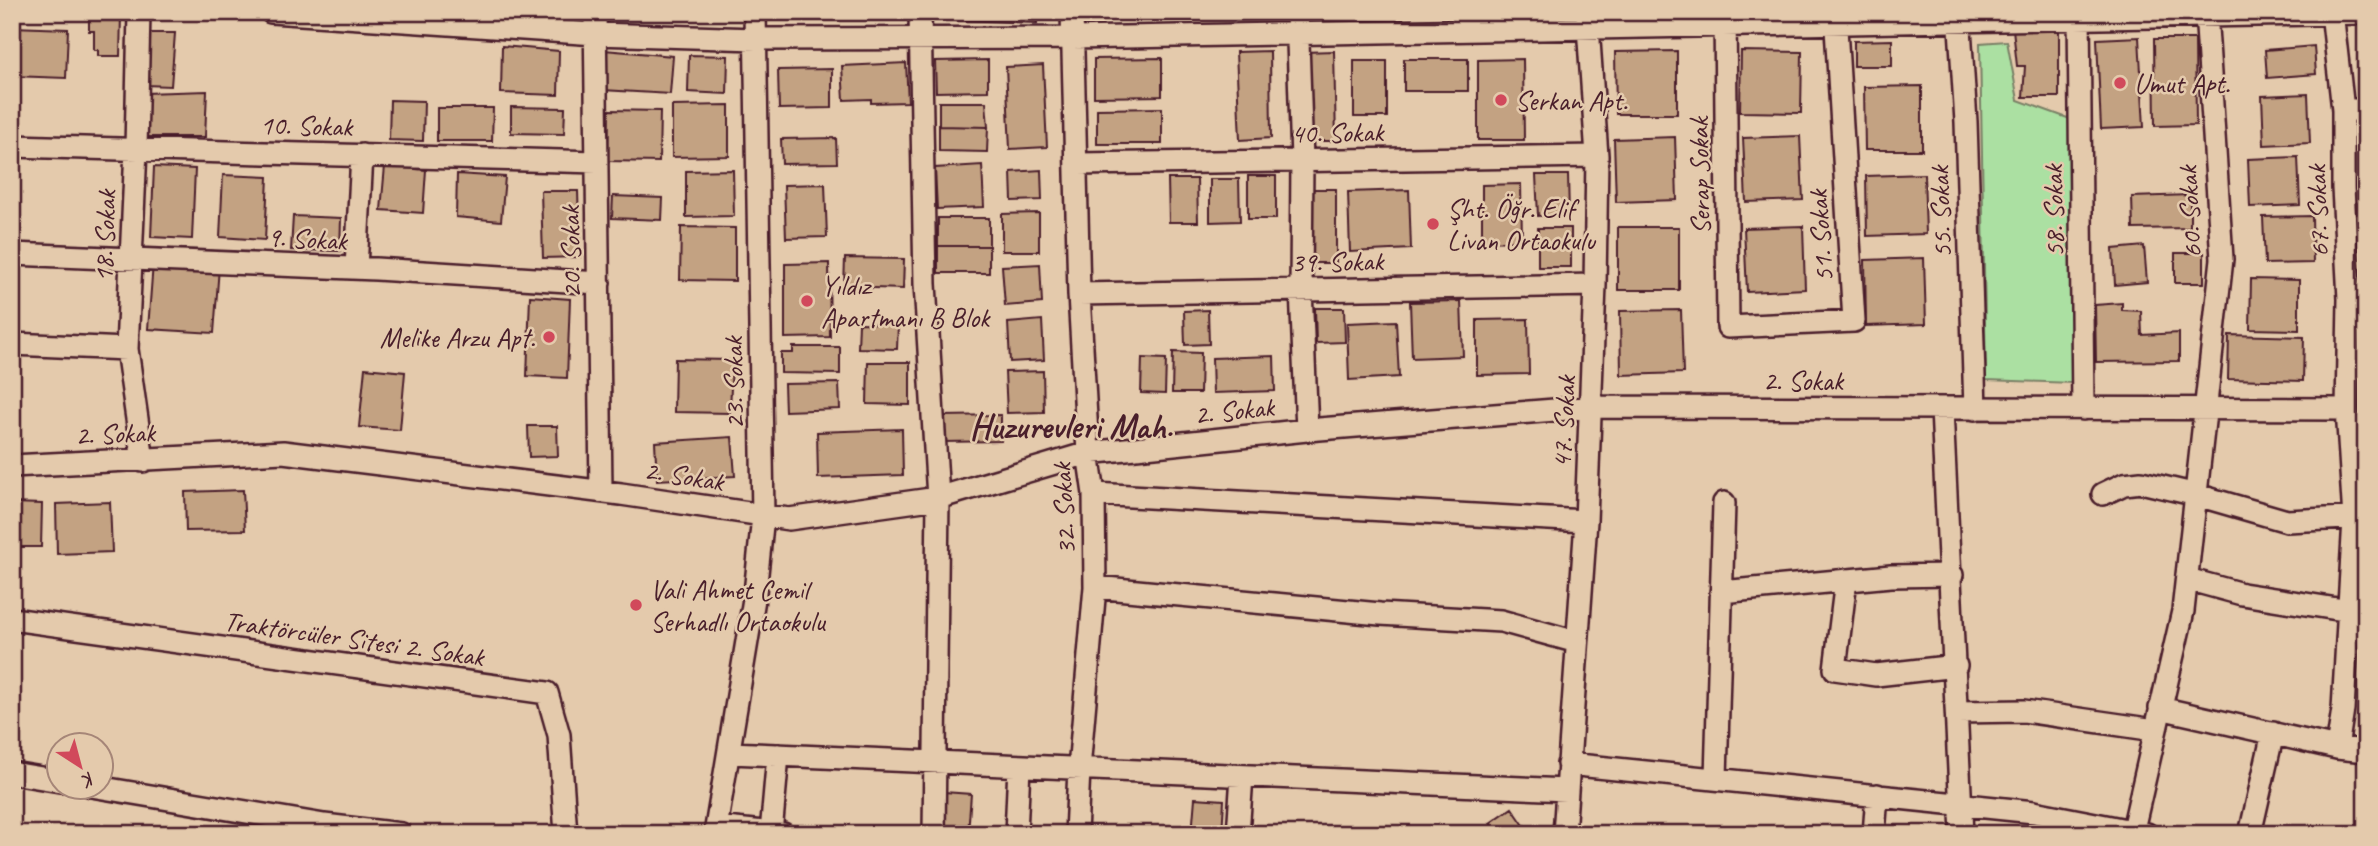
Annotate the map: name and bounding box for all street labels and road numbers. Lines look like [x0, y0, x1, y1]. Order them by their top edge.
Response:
street label: 10. Sokak [259, 107, 354, 144]
street label: 40. Sokak [1291, 114, 1385, 151]
street label: Serap Sokak [1681, 114, 1718, 235]
street label: 67. Sokak [2298, 162, 2337, 258]
street label: 55. Sokak [1921, 163, 1960, 259]
street label: 58. Sokak [2035, 163, 2072, 257]
street label: 60. Sokak [2170, 163, 2209, 259]
street label: 18. Sokak [85, 187, 124, 283]
street label: 51. Sokak [1800, 187, 1841, 283]
street label: 20. Sokak [552, 204, 589, 298]
street label: 9. Sokak [266, 219, 350, 258]
street label: 39. Sokak [1291, 243, 1385, 280]
street label: 23. Sokak [715, 335, 752, 429]
street label: 2. Sokak [1763, 363, 1845, 398]
street label: 47. Sokak [1544, 373, 1583, 469]
street label: 2. Sokak [1193, 389, 1277, 432]
street label: 2. Sokak [75, 415, 157, 452]
street label: 2. Sokak [642, 452, 728, 499]
street label: 32. Sokak [1044, 460, 1083, 556]
street label: Traktörcüler Sitesi 2. Sokak [222, 603, 488, 674]

